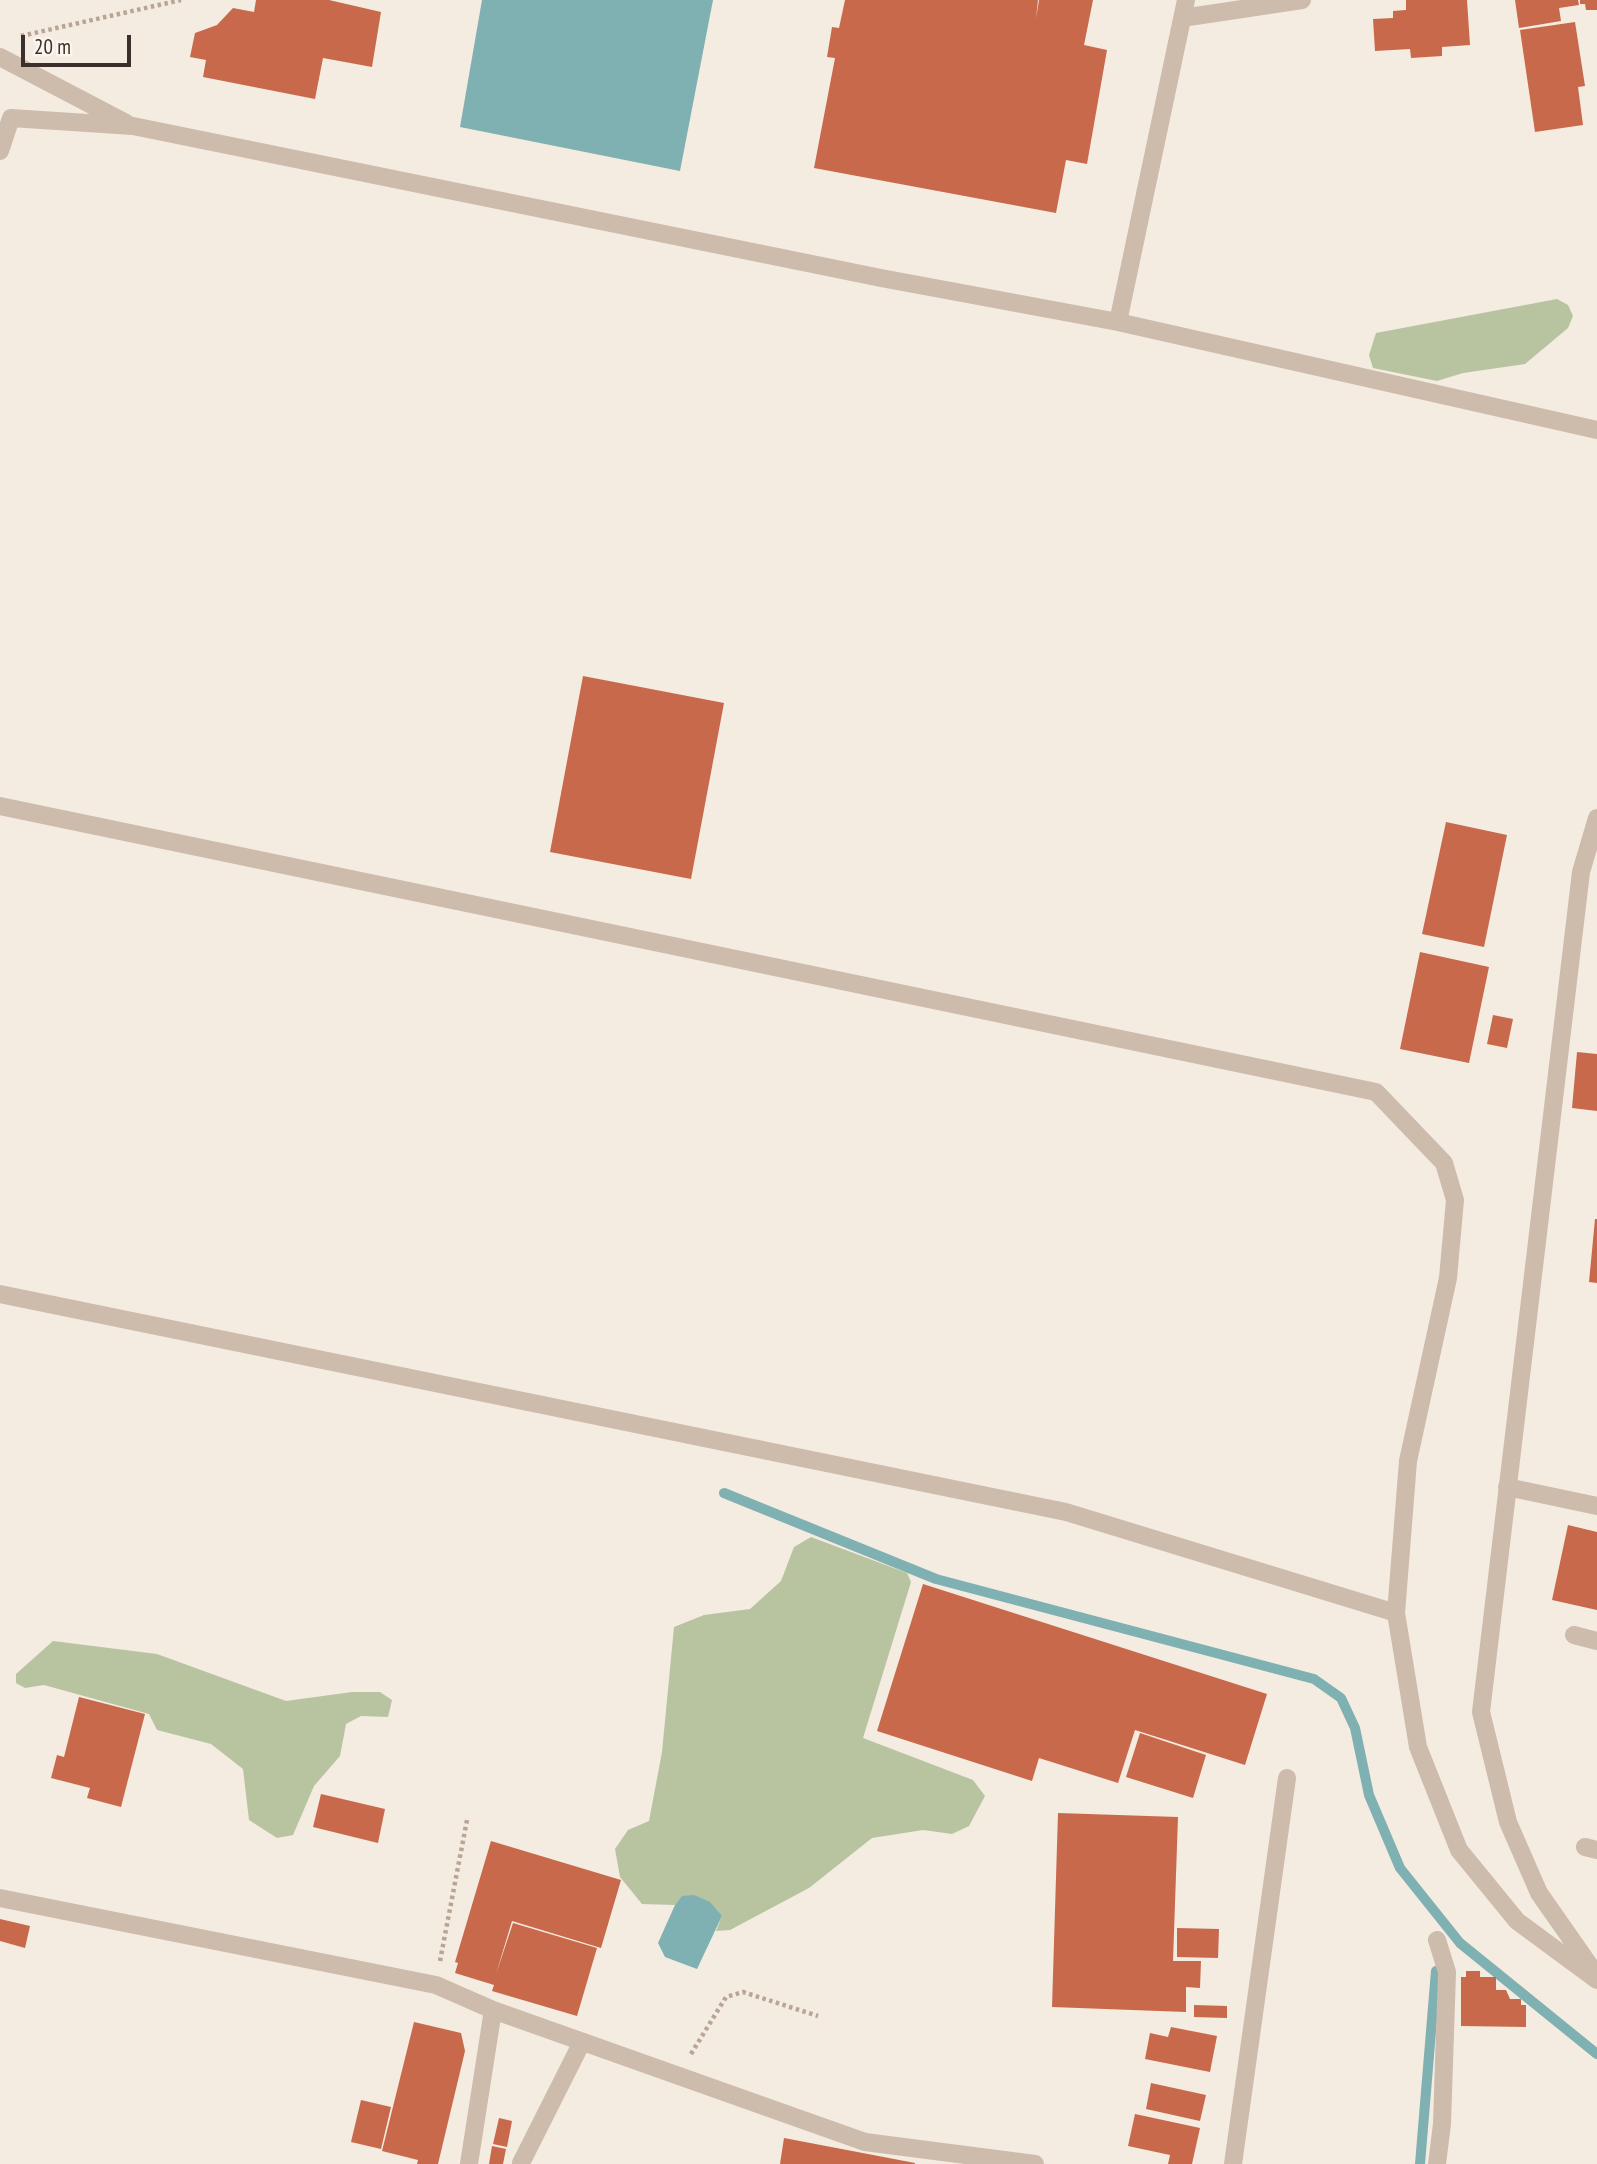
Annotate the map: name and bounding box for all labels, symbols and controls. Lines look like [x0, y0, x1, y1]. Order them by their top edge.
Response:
scale bar [24, 21, 135, 65]
text: 20 m [34, 33, 71, 60]

